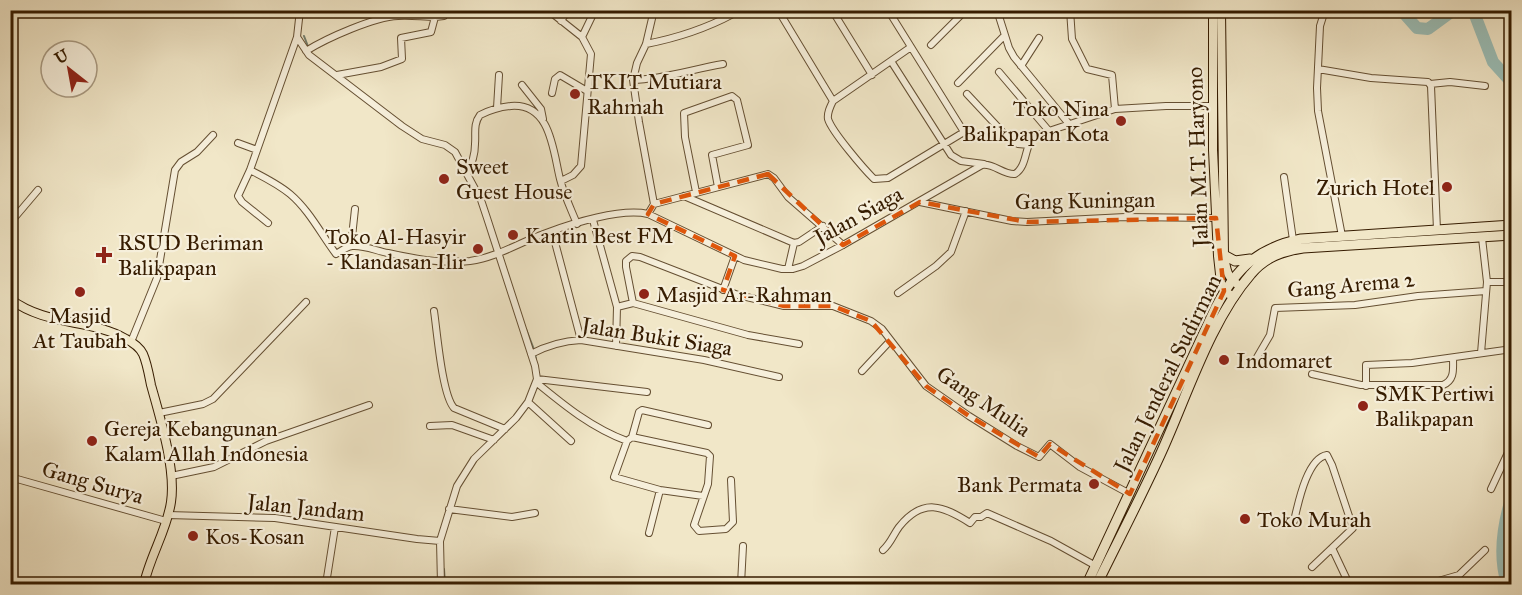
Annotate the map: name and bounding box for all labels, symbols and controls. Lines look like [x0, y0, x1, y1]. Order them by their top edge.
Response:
north arrow [39, 39, 99, 99]
text: U [51, 45, 72, 68]
street label: Jalan M.T. Haryono [1181, 66, 1214, 250]
place label: TKIT Mutiara Rahmah [587, 68, 723, 120]
marker: TKIT Mutiara Rahmah [568, 87, 582, 101]
place label: Toko Nina Balikpapan Kota [962, 95, 1110, 147]
marker: Toko Nina Balikpapan Kota [1114, 114, 1128, 128]
place label: Sweet Guest House [456, 153, 572, 205]
marker: Sweet Guest House [437, 172, 451, 186]
place label: Zurich Hotel [1316, 174, 1435, 201]
street label: Jalan Siaga [807, 180, 908, 252]
marker: Zurich Hotel [1440, 180, 1454, 194]
street label: Gang Kuningan [1015, 186, 1156, 215]
place label: Kantin Best FM [525, 222, 674, 249]
place label: Toko Al-Hasyir - Klandasan Ilir [325, 223, 467, 275]
marker: Kantin Best FM [506, 228, 520, 242]
place label: RSUD Beriman Balikpapan [118, 229, 263, 281]
marker: Toko Al-Hasyir - Klandasan Ilir [471, 242, 485, 256]
marker: RSUD Beriman Balikpapan [95, 246, 113, 264]
street label: Gang Arema 2 [1286, 265, 1416, 304]
street label: Jalan Jenderal Sudirman [1107, 270, 1227, 478]
place label: Masjid Ar-Rahman [656, 281, 832, 308]
marker: Masjid At Taubah [73, 285, 87, 299]
marker: Masjid Ar-Rahman [637, 287, 651, 301]
place label: Masjid At Taubah [32, 302, 127, 354]
street label: Jalan Bukit Siaga [578, 311, 735, 362]
place label: Indomaret [1236, 347, 1333, 374]
marker: Indomaret [1217, 353, 1231, 367]
street label: Gang Mulia [932, 360, 1037, 443]
place label: SMK Pertiwi Balikpapan [1375, 380, 1494, 432]
marker: SMK Pertiwi Balikpapan [1356, 399, 1370, 413]
place label: Gereja Kebangunan Kalam Allah Indonesia [104, 415, 309, 467]
marker: Gereja Kebangunan Kalam Allah Indonesia [85, 434, 99, 448]
street label: Gang Surya [39, 455, 147, 510]
place label: Bank Permata [957, 471, 1083, 498]
marker: Bank Permata [1087, 477, 1101, 491]
street label: Jalan Jandam [244, 488, 367, 527]
place label: Toko Murah [1257, 506, 1371, 533]
marker: Toko Murah [1238, 512, 1252, 526]
place label: Kos-Kosan [205, 523, 304, 550]
marker: Kos-Kosan [186, 529, 200, 543]

